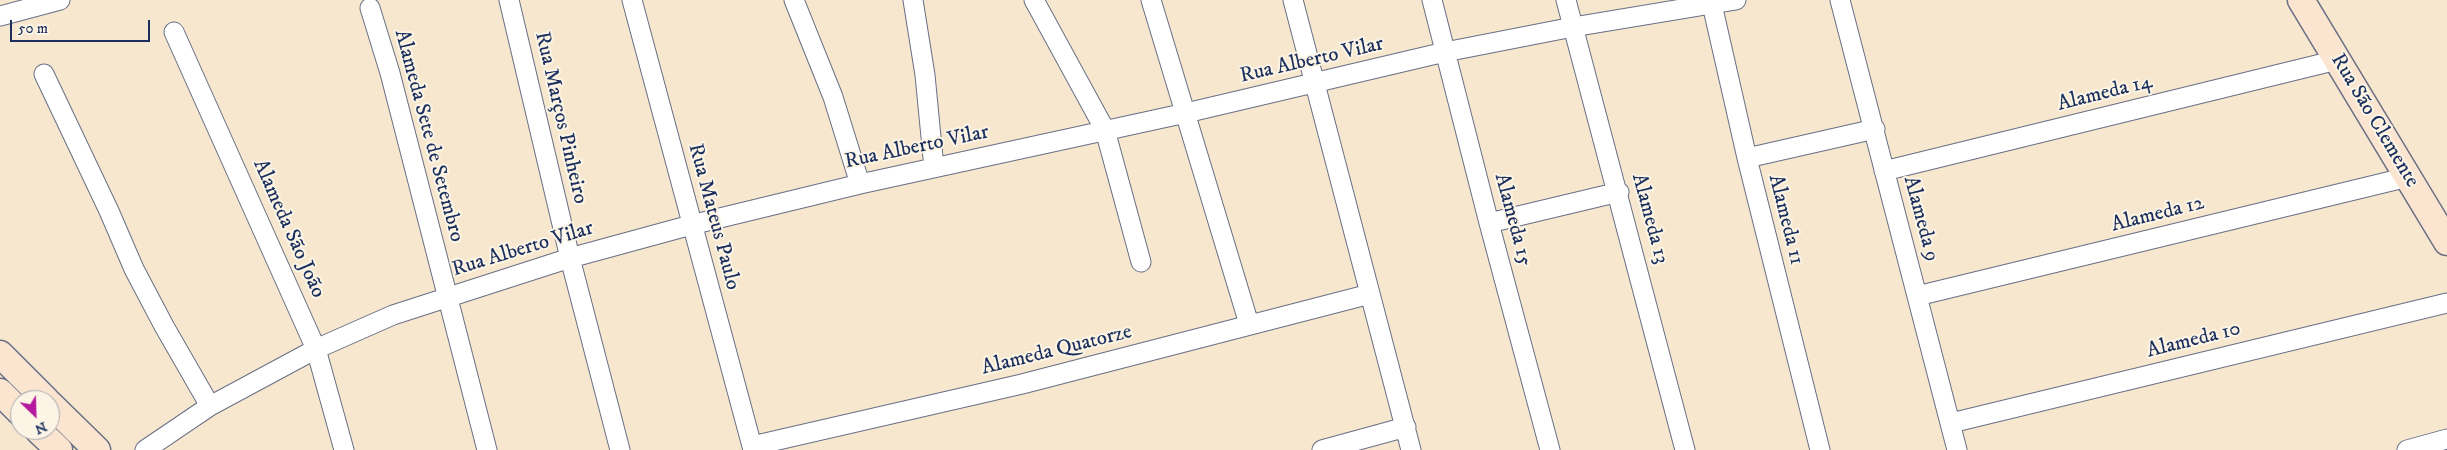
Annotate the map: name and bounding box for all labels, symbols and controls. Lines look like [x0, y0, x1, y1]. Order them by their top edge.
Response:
scale bar [12, 10, 152, 42]
text: 50 m [18, 19, 48, 38]
street label: Alameda Sete de Setembro [388, 27, 468, 245]
street label: Rua Marços Pinheiro [528, 30, 592, 206]
street label: Rua Alberto Vilar [1238, 32, 1386, 90]
street label: Rua São Clemente [2324, 49, 2424, 193]
street label: Alameda 14 [2055, 70, 2155, 118]
street label: Rua Alberto Vilar [843, 120, 991, 176]
street label: Rua Mateus Paulo [681, 141, 745, 293]
street label: Alameda São João [246, 156, 330, 302]
street label: Alameda 15 [1488, 171, 1536, 269]
street label: Alameda 13 [1625, 171, 1673, 267]
street label: Alameda 11 [1762, 172, 1808, 268]
street label: Alameda 9 [1897, 174, 1943, 264]
street label: Alameda 12 [2109, 191, 2207, 239]
street label: Rua Alberto Vilar [449, 217, 597, 283]
street label: Alameda 10 [2144, 317, 2244, 365]
street label: Alameda Quatorze [979, 320, 1135, 382]
north arrow [10, 390, 60, 440]
text: N [32, 417, 50, 438]

